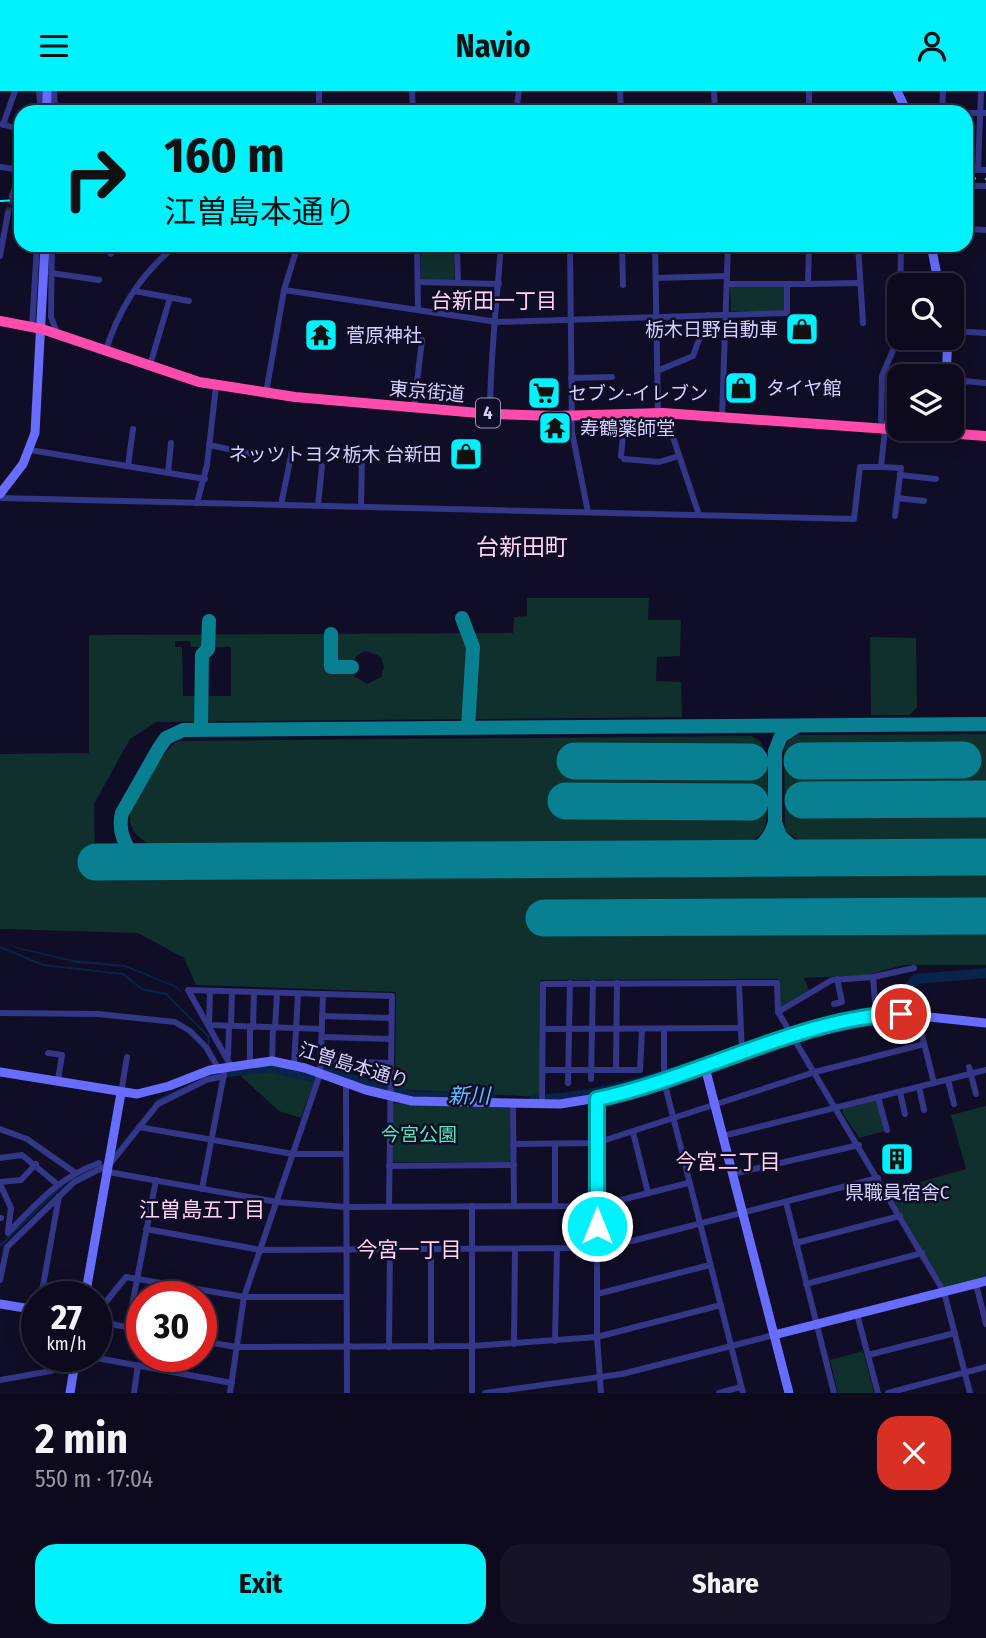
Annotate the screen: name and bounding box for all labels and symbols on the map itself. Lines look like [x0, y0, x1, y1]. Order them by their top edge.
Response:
district label: 台新田一丁目 [431, 288, 557, 314]
shop icon: 栃木日野自動車 [783, 310, 821, 348]
temple icon: 菅原神社 [302, 316, 340, 354]
place label: 栃木日野自動車 [645, 318, 778, 341]
place label: 菅原神社 [346, 324, 422, 347]
shop icon: タイヤ館 [722, 369, 760, 407]
supermarket icon: セブン-イレブン [525, 374, 563, 412]
street label: 東京街道 [388, 377, 466, 406]
place label: タイヤ館 [766, 377, 841, 400]
place label: セブン-イレブン [568, 382, 708, 405]
road number: 4 [476, 399, 500, 427]
temple icon: 寿鶴薬師堂 [536, 409, 574, 447]
place label: 寿鶴薬師堂 [580, 417, 675, 440]
shop icon: ネッツトヨタ栃木 台新田 [447, 435, 485, 473]
place label: ネッツトヨタ栃木 台新田 [229, 443, 442, 466]
district label: 台新田町 [476, 533, 568, 561]
pin [871, 984, 931, 1044]
street label: 江曽島本通り [296, 1038, 412, 1093]
water label: 新川 [448, 1083, 492, 1109]
park label: 今宮公園 [381, 1123, 457, 1146]
building icon: 県職員宿舎C [878, 1140, 916, 1178]
district label: 今宮二丁目 [676, 1149, 781, 1175]
place label: 県職員宿舎C [845, 1181, 950, 1204]
position arrow [560, 1189, 634, 1263]
district label: 江曽島五丁目 [139, 1197, 265, 1223]
district label: 今宮一丁目 [357, 1237, 462, 1263]
speed limit sign: 30 [126, 1281, 217, 1372]

